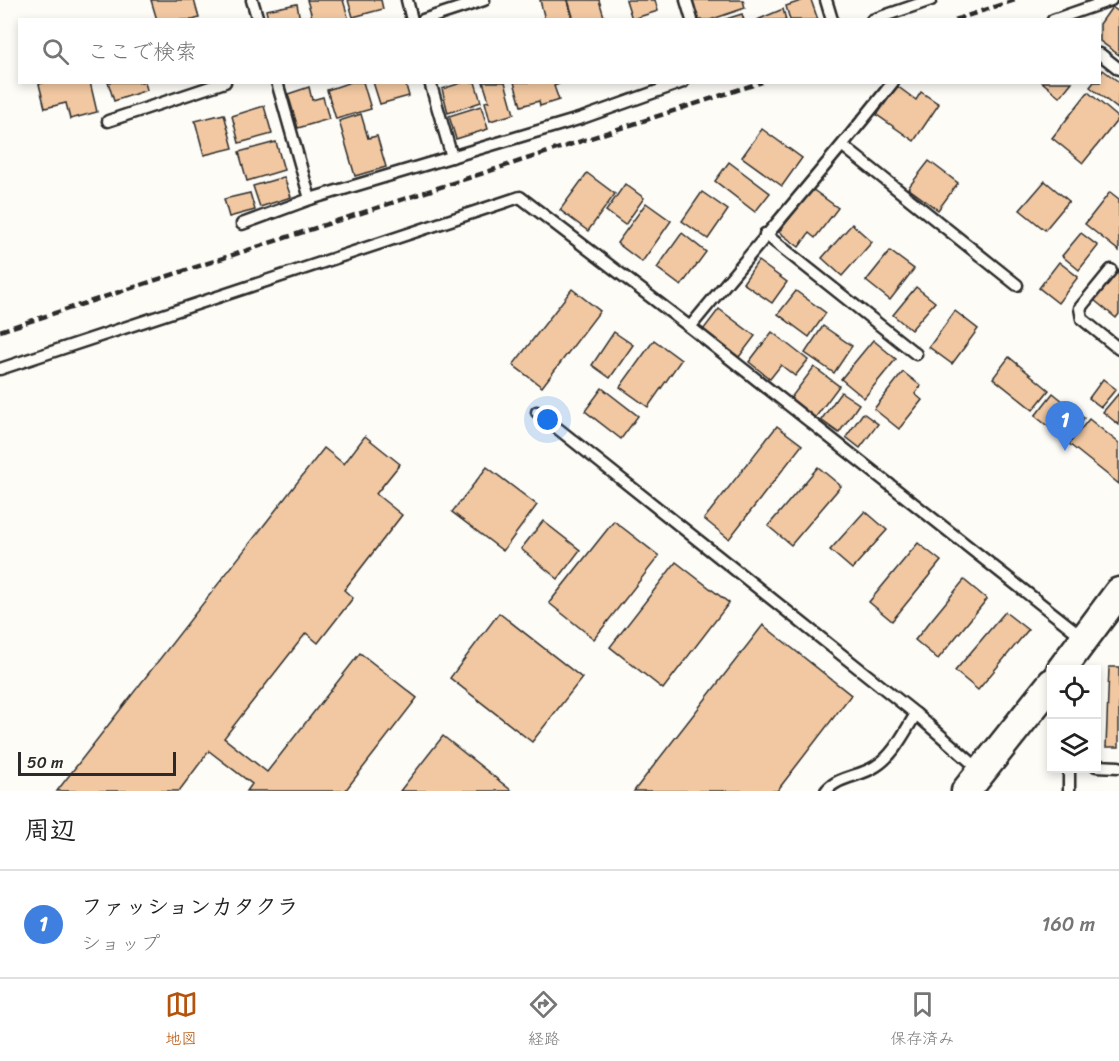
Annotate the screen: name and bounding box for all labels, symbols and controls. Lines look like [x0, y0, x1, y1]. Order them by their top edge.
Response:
search box [18, 18, 1101, 84]
text: ここで検索 [87, 32, 197, 71]
icon: search [39, 35, 72, 68]
pin: 1 [1046, 402, 1084, 451]
your location [533, 405, 562, 434]
map controls [1047, 665, 1101, 773]
button: locate [1047, 665, 1101, 719]
button: layers [1047, 719, 1101, 773]
text: 50 m [27, 748, 63, 777]
scale bar [18, 749, 176, 776]
text: 周辺 [24, 807, 76, 853]
text: ファッションカタクラ [81, 887, 299, 926]
text: 1 [39, 907, 48, 942]
text: 160 m [1042, 907, 1095, 942]
text: ショップ [81, 926, 160, 961]
tab: 地図 [165, 988, 198, 1053]
tab: 経路 [527, 988, 560, 1053]
tab: 保存済み [890, 988, 954, 1053]

